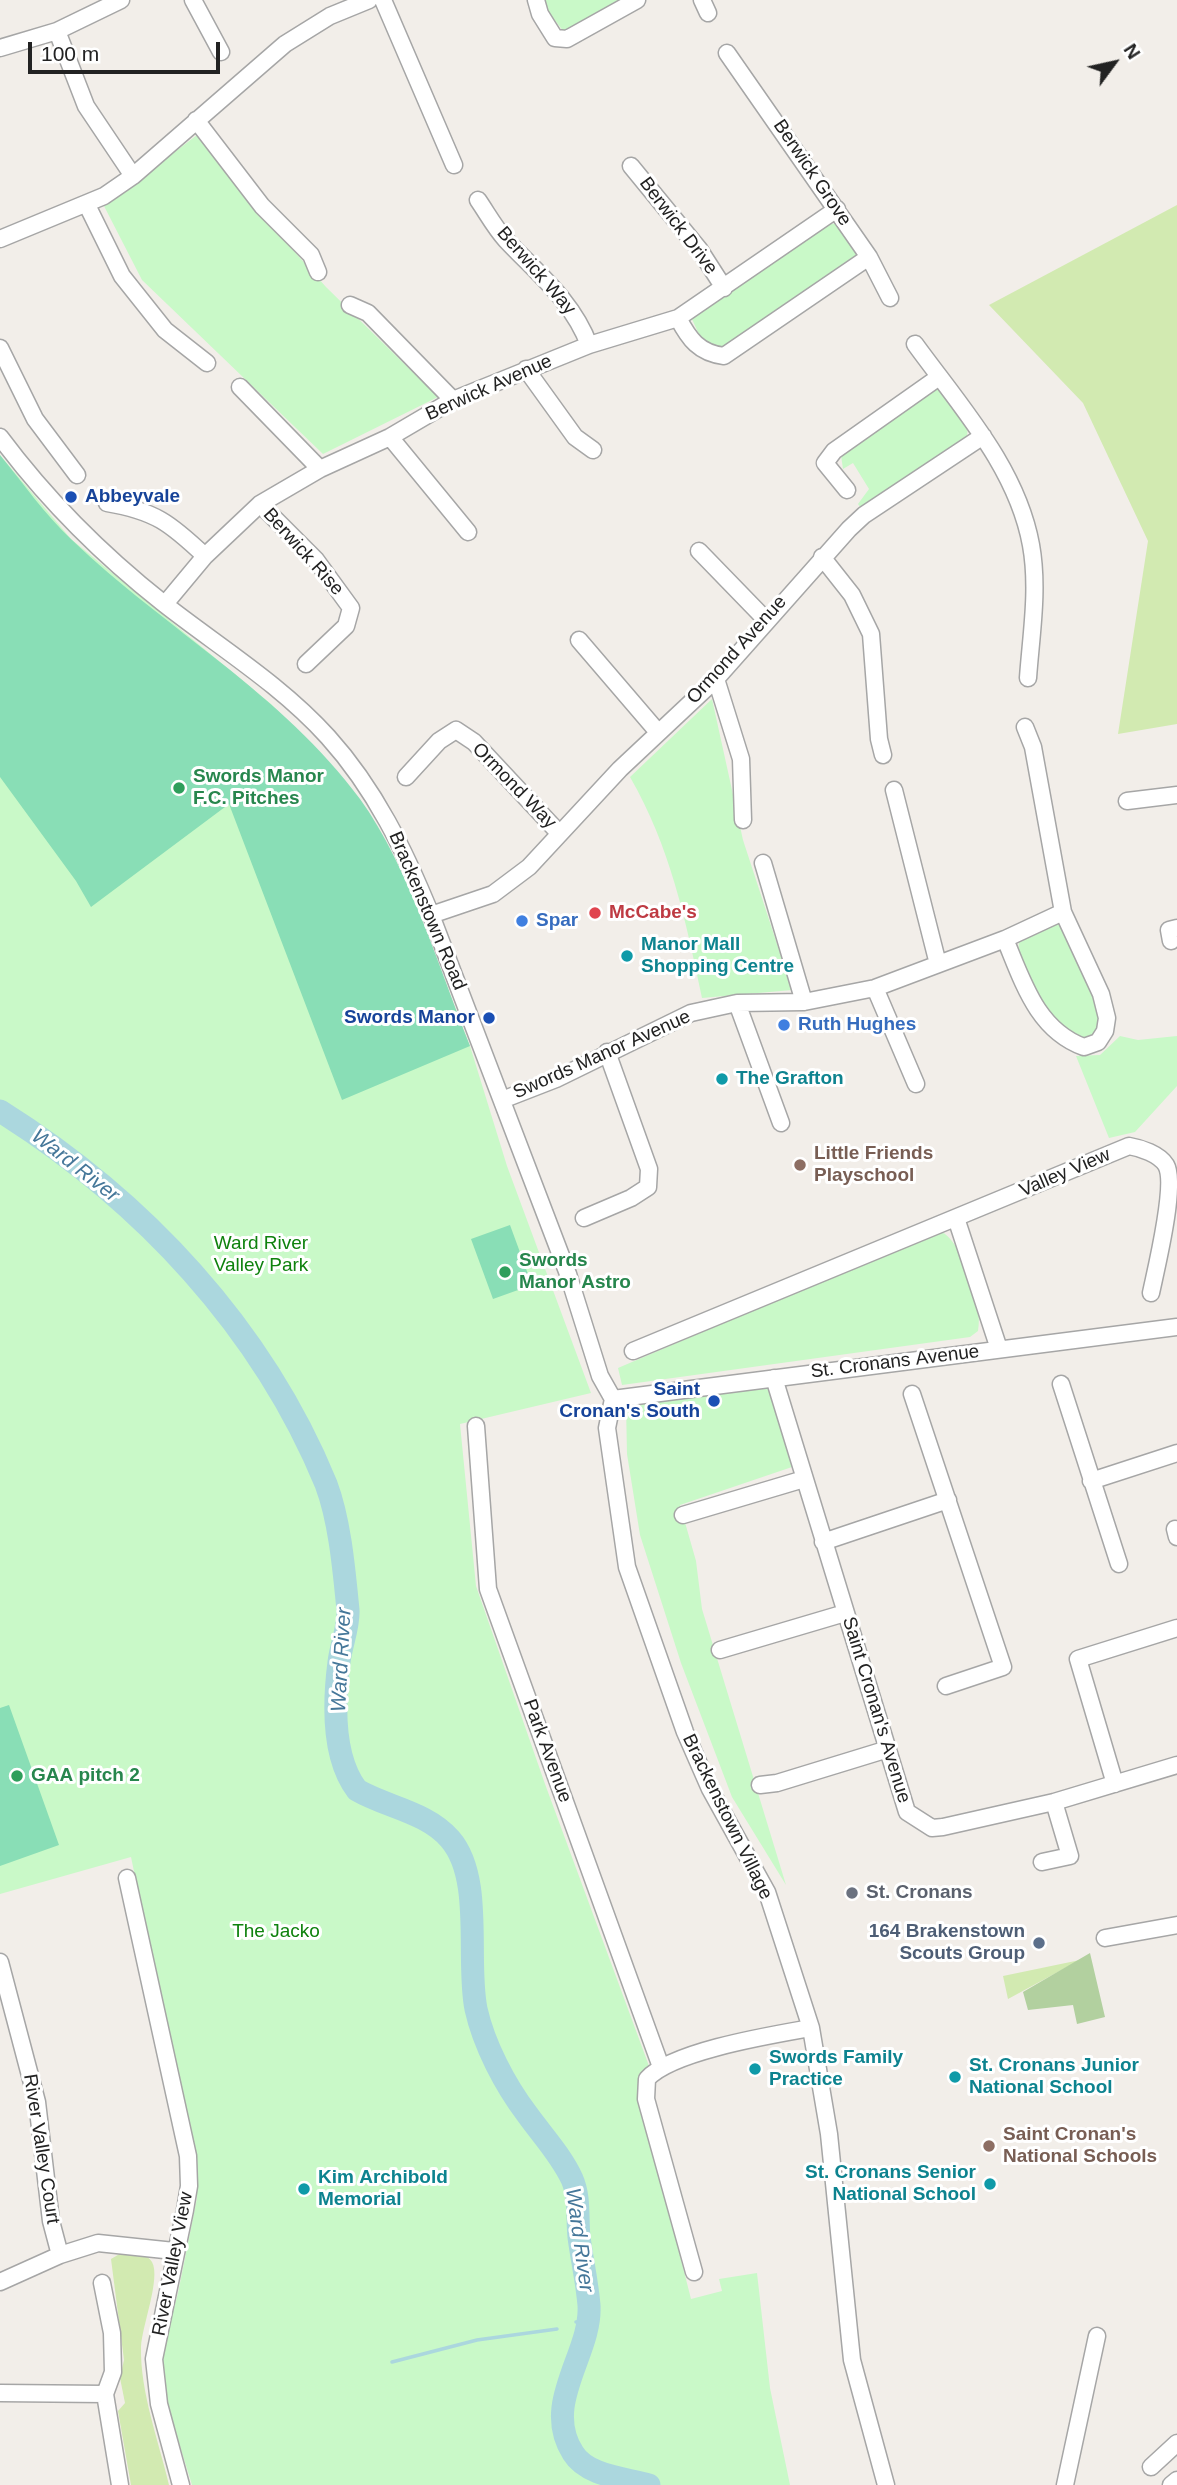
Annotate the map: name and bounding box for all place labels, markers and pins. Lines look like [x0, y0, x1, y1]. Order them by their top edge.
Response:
place label: Abbeyvale [85, 486, 180, 508]
marker: Abbeyvale [63, 489, 79, 505]
place label: Swords Manor F.C. Pitches [193, 766, 324, 810]
marker: Swords Manor F.C. Pitches [171, 780, 187, 796]
place label: McCabe's [609, 902, 697, 924]
marker: McCabe's [587, 905, 603, 921]
place label: Spar [536, 910, 578, 932]
marker: Spar [514, 913, 530, 929]
place label: Manor Mall Shopping Centre [641, 934, 794, 978]
marker: Manor Mall Shopping Centre [619, 948, 635, 964]
place label: Swords Manor [344, 1007, 475, 1029]
marker: Swords Manor [481, 1010, 497, 1026]
place label: Ruth Hughes [798, 1014, 916, 1036]
marker: Ruth Hughes [776, 1017, 792, 1033]
place label: The Grafton [736, 1068, 844, 1090]
marker: The Grafton [714, 1071, 730, 1087]
place label: Little Friends Playschool [814, 1143, 933, 1187]
marker: Little Friends Playschool [792, 1157, 808, 1173]
place label: Swords Manor Astro [519, 1250, 631, 1294]
marker: Swords Manor Astro [497, 1264, 513, 1280]
place label: Saint Cronan's South [559, 1379, 700, 1423]
marker: Saint Cronan's South [706, 1393, 722, 1409]
place label: GAA pitch 2 [31, 1765, 140, 1787]
marker: GAA pitch 2 [9, 1768, 25, 1784]
place label: St. Cronans [866, 1882, 973, 1904]
marker: St. Cronans [844, 1885, 860, 1901]
place label: 164 Brakenstown Scouts Group [869, 1921, 1025, 1965]
marker: 164 Brakenstown Scouts Group [1031, 1935, 1047, 1951]
place label: Swords Family Practice [769, 2047, 903, 2091]
place label: St. Cronans Junior National School [969, 2055, 1139, 2099]
marker: Swords Family Practice [747, 2061, 763, 2077]
marker: St. Cronans Junior National School [947, 2069, 963, 2085]
place label: Saint Cronan's National Schools [1003, 2124, 1157, 2168]
marker: Saint Cronan's National Schools [981, 2138, 997, 2154]
place label: St. Cronans Senior National School [805, 2162, 976, 2206]
place label: Kim Archibold Memorial [318, 2167, 448, 2211]
marker: St. Cronans Senior National School [982, 2176, 998, 2192]
marker: Kim Archibold Memorial [296, 2181, 312, 2197]

